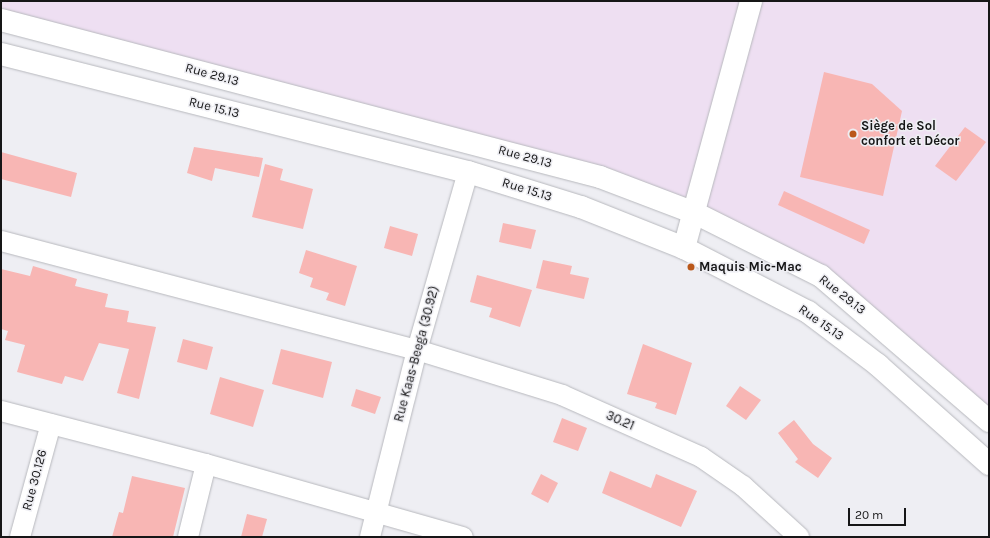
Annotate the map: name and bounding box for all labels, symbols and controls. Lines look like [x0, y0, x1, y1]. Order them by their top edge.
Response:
street label: Rue 29.13 [183, 60, 241, 90]
street label: Rue 15.13 [187, 94, 241, 122]
place label: Siège de Sol confort et Décor [861, 119, 959, 150]
marker: Siège de Sol confort et Décor [848, 129, 858, 139]
street label: Rue 29.13 [496, 142, 554, 172]
street label: Rue 15.13 [500, 175, 554, 205]
place label: Maquis Mic-Mac [699, 259, 802, 275]
marker: Maquis Mic-Mac [686, 262, 696, 272]
street label: Rue 29.13 [816, 272, 868, 318]
street label: Rue Kaas-Beega (30.92) [391, 284, 443, 424]
street label: Rue 15.13 [795, 302, 847, 344]
street label: 30.21 [603, 408, 637, 434]
street label: Rue 30.126 [19, 448, 51, 512]
scale bar [850, 500, 908, 526]
text: 20 m [855, 508, 883, 522]

